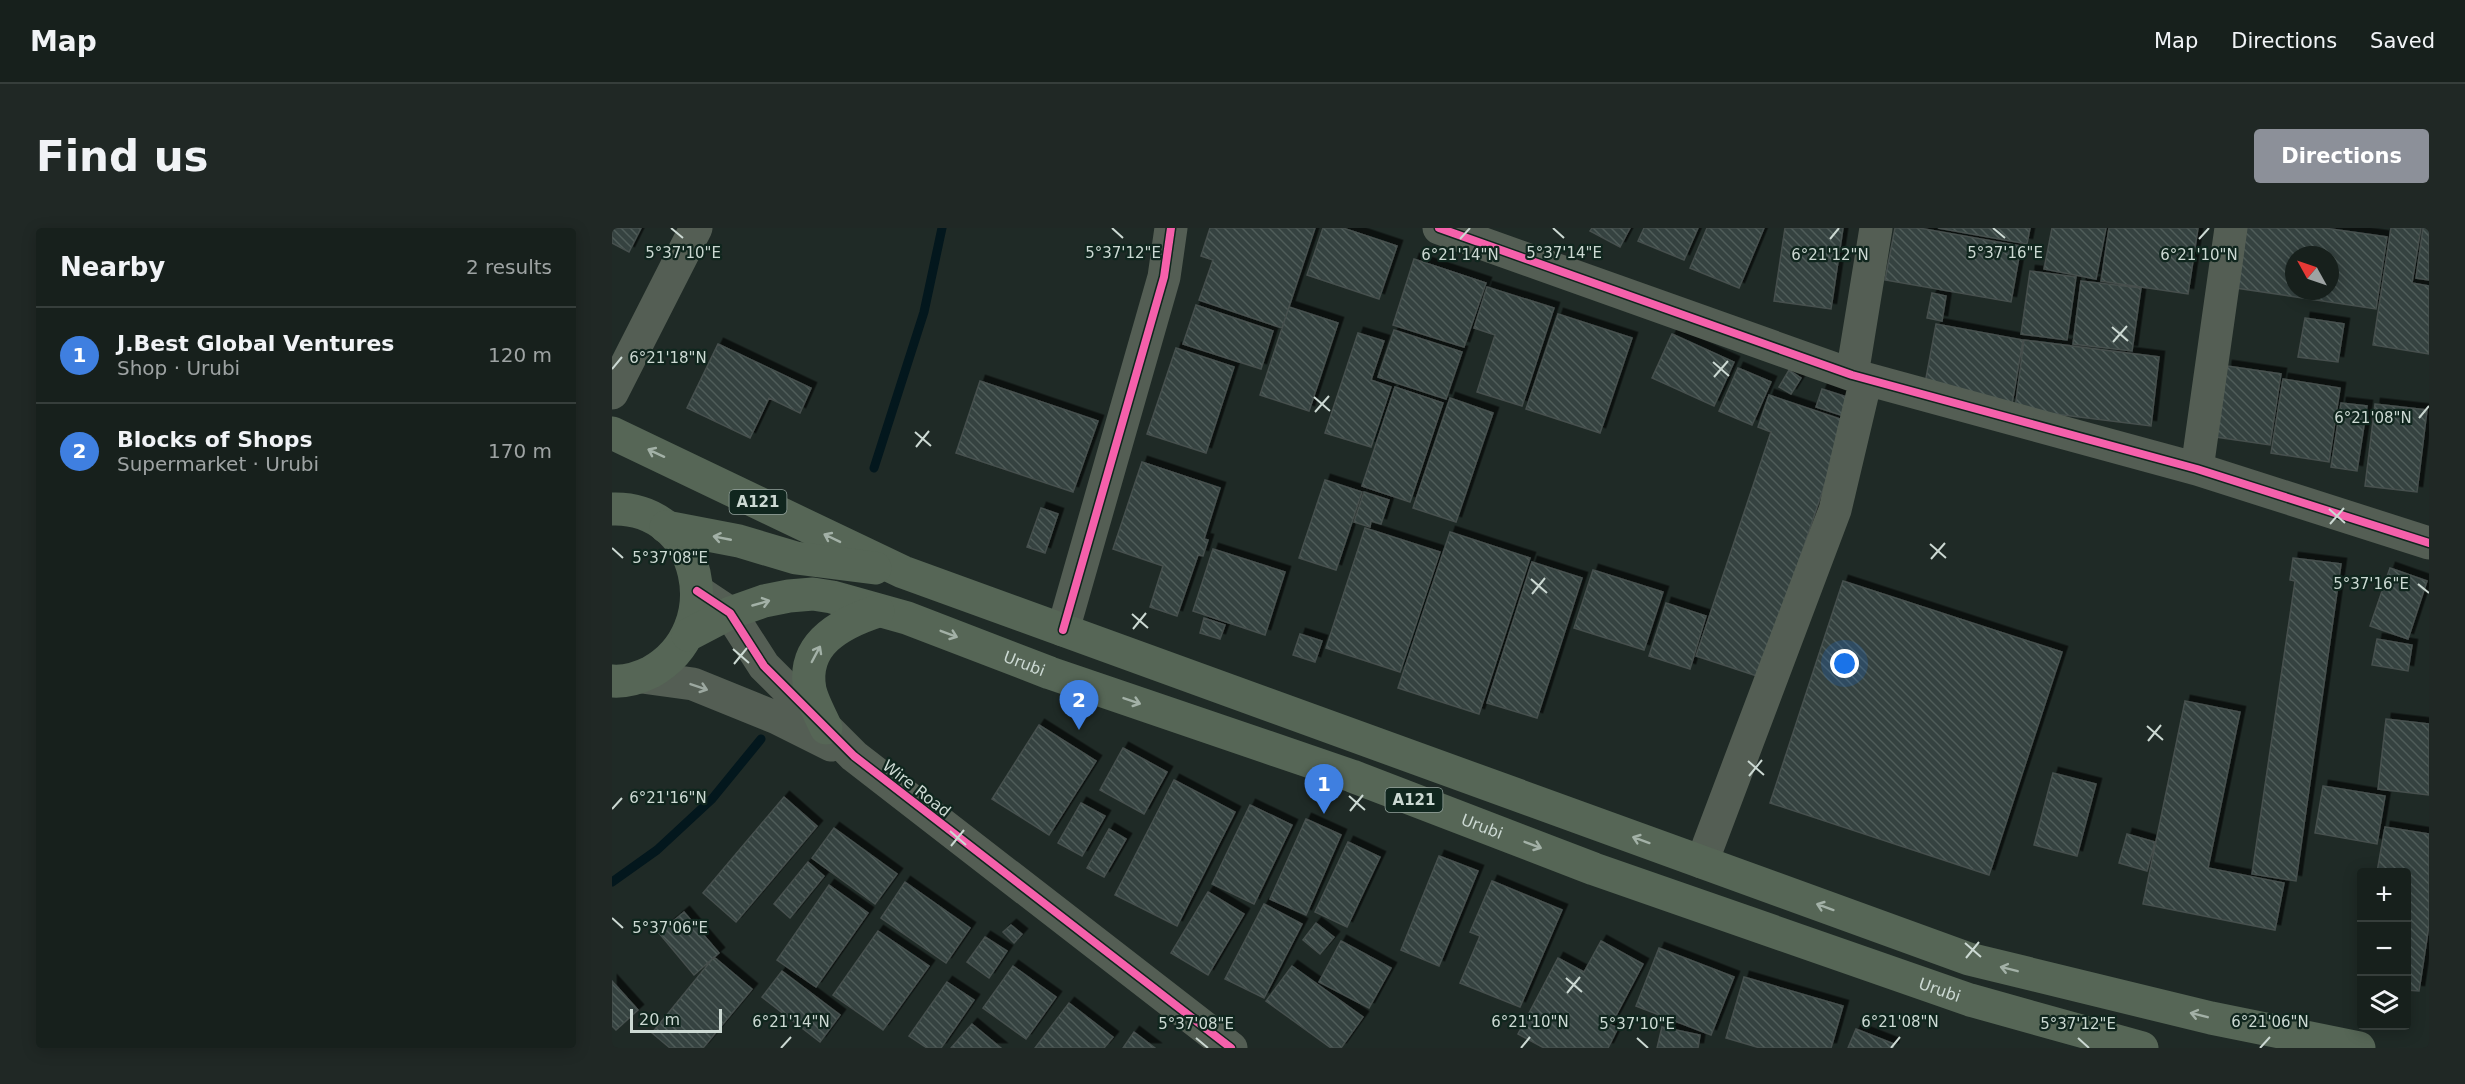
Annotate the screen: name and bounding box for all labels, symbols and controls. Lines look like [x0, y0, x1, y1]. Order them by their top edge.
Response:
text: Map [30, 25, 97, 58]
text: Map [2154, 29, 2198, 53]
text: Directions [2231, 29, 2337, 53]
text: Saved [2370, 29, 2435, 53]
button: Directions [2254, 129, 2429, 183]
text: Find us [36, 132, 209, 181]
text: 5°37'10"E [645, 244, 721, 262]
text: 5°37'12"E [1085, 244, 1161, 262]
text: 5°37'14"E [1526, 244, 1602, 262]
text: 5°37'16"E [1967, 244, 2043, 262]
text: 6°21'14"N [1421, 246, 1499, 264]
text: 6°21'12"N [1791, 246, 1869, 264]
text: 6°21'10"N [2160, 246, 2238, 264]
north arrow [2285, 246, 2339, 300]
text: Nearby [60, 252, 165, 282]
text: 2 results [466, 255, 552, 279]
text: J.Best Global Ventures [117, 331, 394, 356]
text: 1 [73, 343, 86, 367]
text: 120 m [488, 343, 552, 367]
text: 6°21'18"N [629, 349, 707, 367]
text: Shop · Urubi [117, 356, 240, 380]
text: 6°21'08"N [2334, 409, 2412, 427]
text: Blocks of Shops [117, 427, 313, 452]
text: 2 [73, 439, 86, 463]
text: 170 m [488, 439, 552, 463]
one-way arrow [647, 447, 665, 459]
text: Supermarket · Urubi [117, 452, 319, 476]
road number: A121 [730, 490, 786, 514]
one-way arrow [823, 531, 841, 543]
one-way arrow [713, 532, 733, 543]
text: 5°37'08"E [632, 549, 708, 567]
text: 5°37'16"E [2333, 575, 2409, 593]
one-way arrow [751, 597, 770, 608]
one-way arrow [939, 630, 957, 641]
one-way arrow [811, 645, 822, 663]
street label: Urubi [1001, 647, 1048, 680]
your location [1830, 649, 1859, 678]
pin: 2 [1060, 680, 1098, 730]
one-way arrow [689, 683, 708, 694]
one-way arrow [1122, 696, 1141, 707]
street label: Wire Road [879, 756, 955, 821]
pin: 1 [1304, 764, 1344, 814]
road number: A121 [1386, 788, 1442, 812]
text: 6°21'16"N [629, 789, 707, 807]
street label: Urubi [1459, 810, 1506, 843]
one-way arrow [1633, 834, 1651, 845]
one-way arrow [1523, 840, 1541, 851]
map controls [2357, 868, 2411, 1030]
button: + [2357, 868, 2411, 922]
one-way arrow [1816, 900, 1835, 911]
text: 5°37'06"E [632, 919, 708, 937]
button: − [2357, 922, 2411, 976]
one-way arrow [2000, 963, 2020, 974]
street label: Urubi [1916, 974, 1963, 1006]
button: layers [2357, 976, 2411, 1030]
scale bar [630, 1006, 722, 1034]
one-way arrow [2190, 1008, 2209, 1020]
text: 20 m [639, 1010, 680, 1029]
text: 6°21'14"N [752, 1013, 830, 1031]
text: 6°21'10"N [1491, 1013, 1569, 1031]
text: 6°21'08"N [1861, 1013, 1939, 1031]
text: 6°21'06"N [2231, 1013, 2309, 1031]
text: 5°37'08"E [1158, 1015, 1234, 1033]
text: 5°37'10"E [1599, 1015, 1675, 1033]
text: 5°37'12"E [2040, 1015, 2116, 1033]

